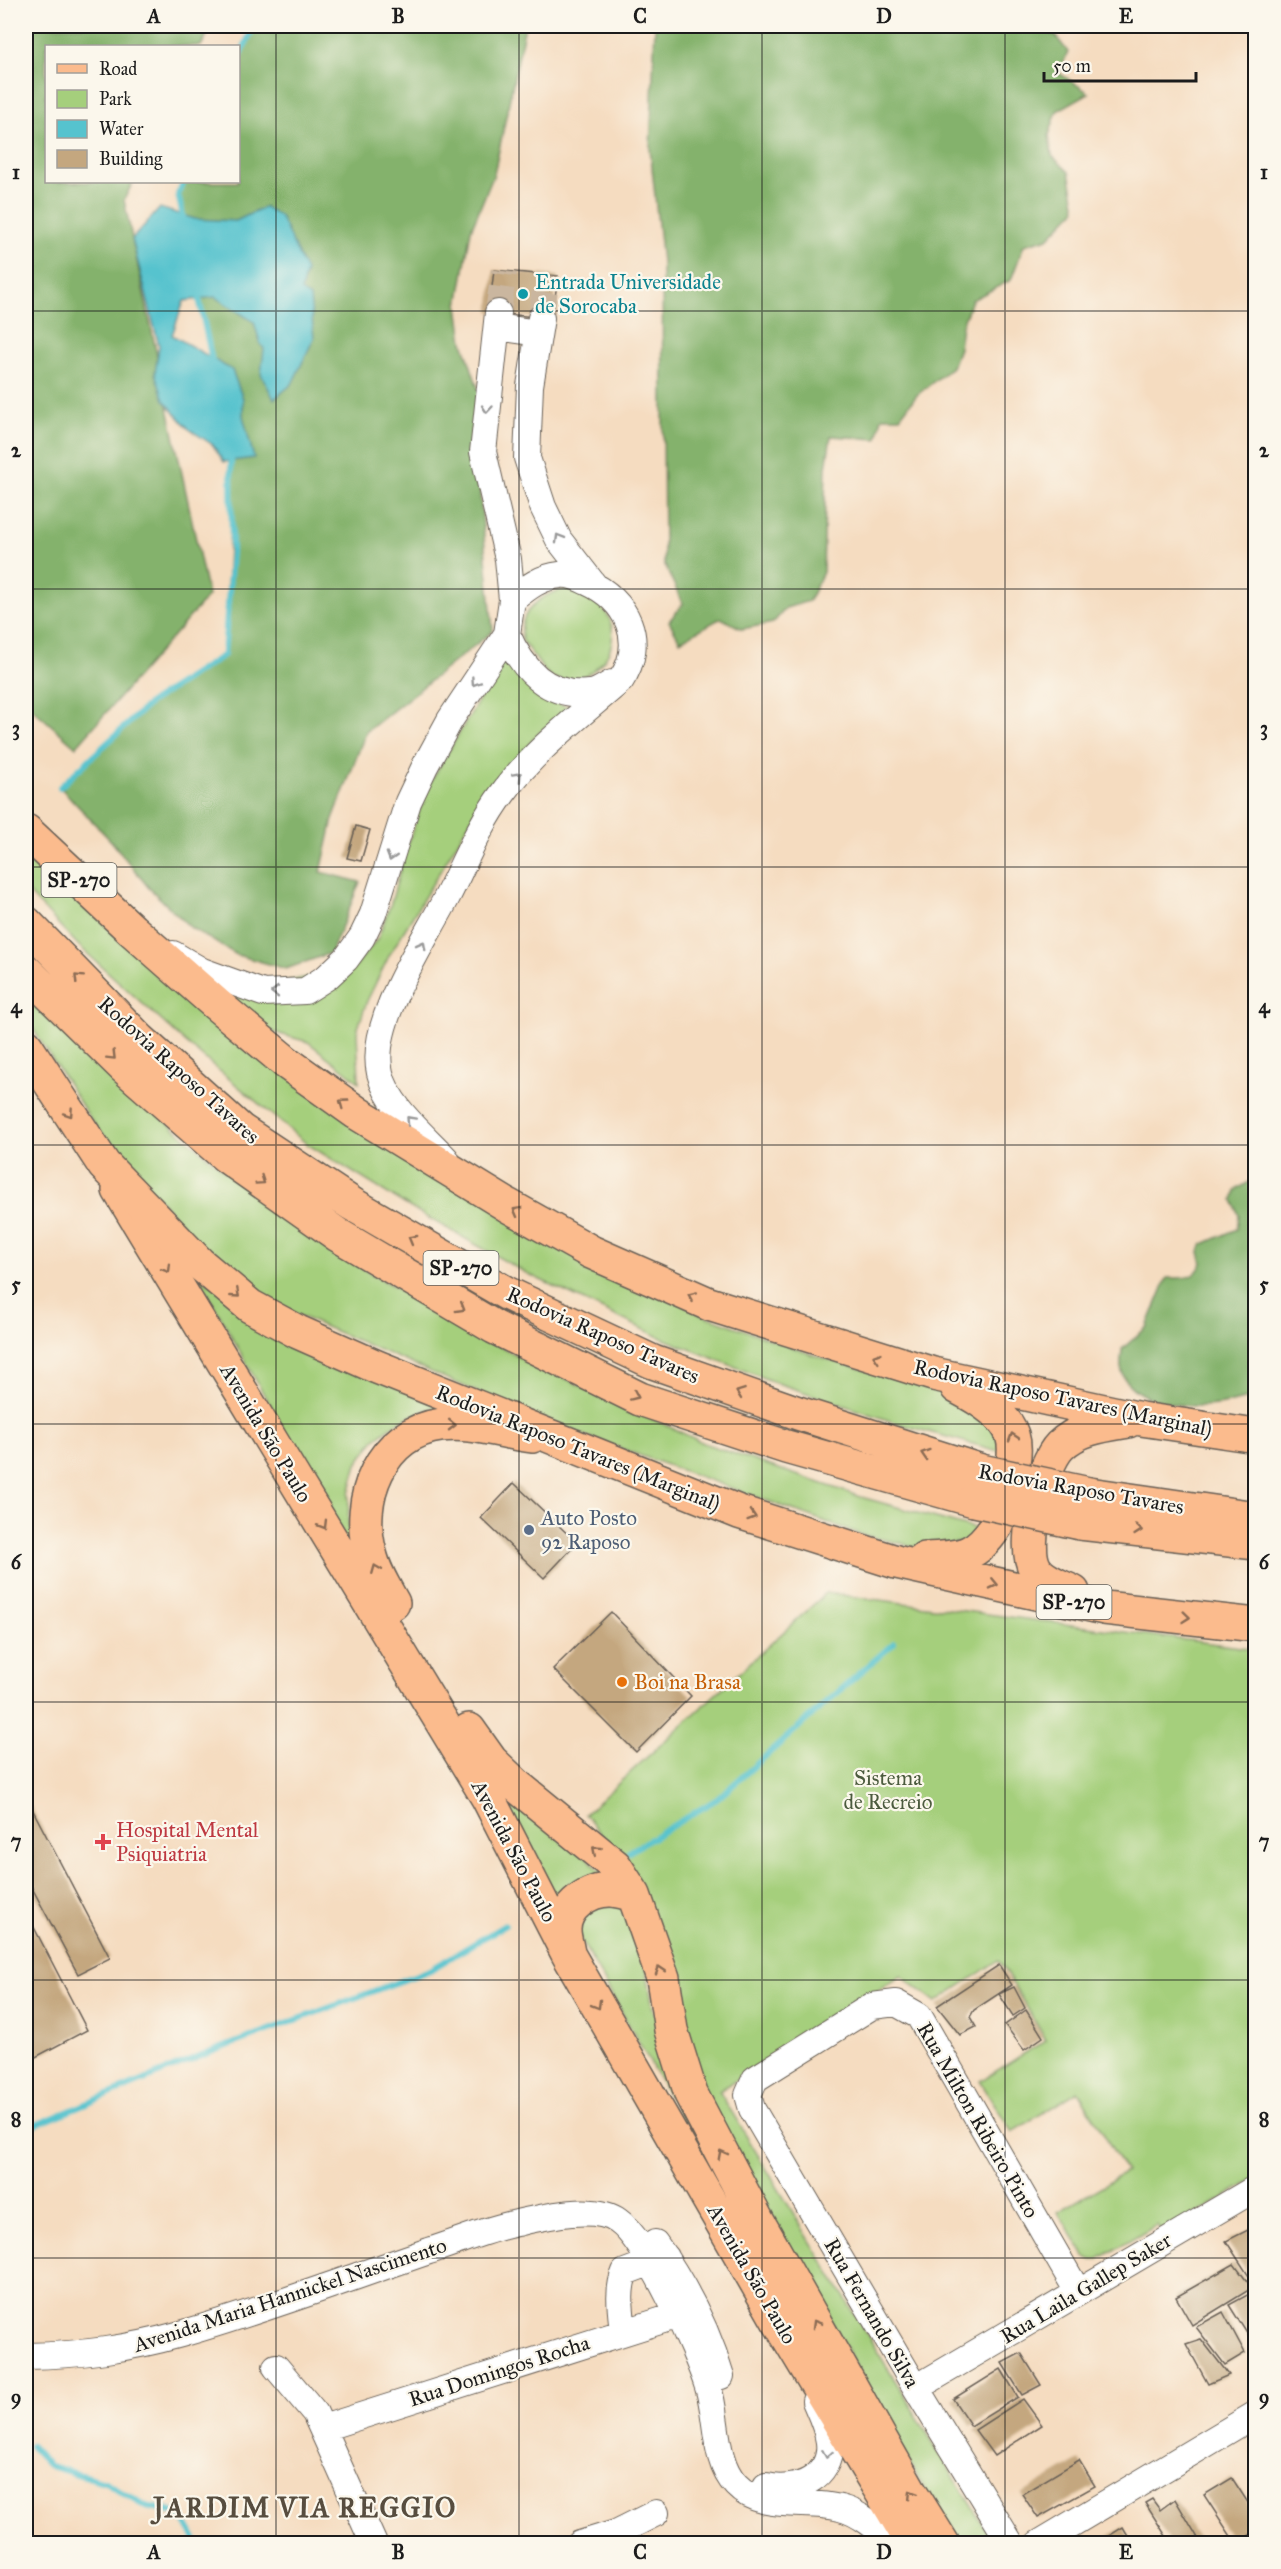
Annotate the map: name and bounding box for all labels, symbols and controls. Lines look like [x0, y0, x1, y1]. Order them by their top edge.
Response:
text: A [145, 4, 161, 28]
text: B [391, 4, 405, 28]
text: C [633, 4, 647, 28]
text: D [876, 4, 892, 28]
text: E [1119, 4, 1134, 28]
legend [45, 45, 240, 183]
scale bar [1044, 45, 1196, 83]
text: 50 m [1053, 55, 1091, 77]
text: Road [99, 58, 137, 80]
text: Park [99, 88, 132, 110]
text: Water [99, 118, 144, 140]
text: Building [99, 148, 163, 171]
text: 1 [12, 160, 20, 184]
text: 1 [1260, 160, 1268, 184]
place label: Entrada Universidade de Sorocaba [535, 269, 721, 319]
marker: Entrada Universidade de Sorocaba [516, 287, 530, 301]
one-way arrow [481, 405, 494, 414]
text: 2 [11, 438, 22, 462]
text: 2 [1259, 438, 1270, 462]
one-way arrow [555, 534, 567, 544]
one-way arrow [471, 676, 482, 687]
text: 3 [12, 716, 20, 741]
text: 3 [1260, 716, 1268, 741]
one-way arrow [511, 772, 522, 783]
one-way arrow [386, 851, 398, 862]
road number: SP-270 [42, 863, 116, 897]
one-way arrow [415, 940, 426, 951]
one-way arrow [74, 974, 85, 985]
one-way arrow [270, 986, 279, 999]
street label: Rodovia Raposo Tavares [93, 991, 265, 1149]
text: 4 [10, 994, 22, 1019]
text: 4 [1258, 994, 1270, 1019]
one-way arrow [106, 1049, 116, 1060]
one-way arrow [339, 1100, 350, 1111]
one-way arrow [62, 1106, 73, 1117]
one-way arrow [406, 1116, 417, 1127]
one-way arrow [255, 1174, 266, 1185]
one-way arrow [513, 1206, 523, 1218]
one-way arrow [408, 1234, 418, 1246]
road number: SP-270 [424, 1251, 498, 1285]
one-way arrow [159, 1263, 171, 1273]
text: 5 [11, 1272, 21, 1296]
text: 5 [1259, 1272, 1269, 1296]
street label: Rodovia Raposo Tavares [502, 1281, 704, 1389]
one-way arrow [229, 1286, 240, 1297]
one-way arrow [687, 1292, 698, 1304]
one-way arrow [455, 1301, 465, 1312]
one-way arrow [872, 1352, 883, 1364]
street label: Rodovia Raposo Tavares (Marginal) [911, 1354, 1215, 1442]
street label: Avenida São Paulo [214, 1358, 318, 1507]
street label: Rodovia Raposo Tavares (Marginal) [432, 1379, 724, 1517]
one-way arrow [735, 1387, 746, 1400]
one-way arrow [629, 1389, 640, 1401]
one-way arrow [448, 1419, 457, 1431]
one-way arrow [1007, 1432, 1020, 1443]
one-way arrow [920, 1449, 931, 1461]
street label: Rodovia Raposo Tavares [976, 1458, 1186, 1520]
place label: Auto Posto 92 Raposo [540, 1505, 637, 1555]
one-way arrow [746, 1509, 757, 1521]
one-way arrow [315, 1519, 327, 1529]
marker: Auto Posto 92 Raposo [522, 1523, 536, 1537]
one-way arrow [1134, 1523, 1143, 1536]
text: 6 [11, 1550, 23, 1574]
text: 6 [1259, 1550, 1271, 1574]
one-way arrow [371, 1564, 383, 1575]
one-way arrow [989, 1576, 999, 1589]
road number: SP-270 [1036, 1585, 1112, 1619]
one-way arrow [1181, 1610, 1190, 1623]
place label: Boi na Brasa [634, 1669, 741, 1695]
marker: Boi na Brasa [615, 1675, 629, 1689]
park label: Sistema de Recreio [844, 1765, 933, 1815]
street label: Avenida São Paulo [465, 1775, 562, 1927]
place label: Hospital Mental Psiquiatria [116, 1817, 259, 1867]
text: 7 [11, 1829, 22, 1853]
text: 7 [1259, 1829, 1270, 1853]
marker: Hospital Mental Psiquiatria [94, 1833, 112, 1851]
one-way arrow [593, 1846, 603, 1857]
one-way arrow [655, 1965, 667, 1976]
one-way arrow [590, 1999, 601, 2009]
street label: Rua Milton Ribeiro Pinto [911, 2017, 1045, 2223]
text: 8 [11, 2107, 21, 2131]
text: 8 [1259, 2107, 1269, 2131]
one-way arrow [718, 2149, 729, 2160]
street label: Avenida São Paulo [701, 2199, 803, 2349]
street label: Rua Laila Gallep Saker [996, 2227, 1176, 2349]
street label: Avenida Maria Hannickel Nascimento [129, 2232, 450, 2358]
street label: Rua Fernando Silva [819, 2233, 925, 2393]
one-way arrow [812, 2320, 823, 2331]
street label: Rua Domingos Rocha [405, 2329, 593, 2413]
text: 9 [11, 2385, 21, 2410]
text: 9 [1259, 2385, 1269, 2410]
one-way arrow [821, 2449, 834, 2459]
one-way arrow [907, 2490, 919, 2500]
district label: JARDIM VIA REGGIO [150, 2491, 457, 2525]
text: A [145, 2540, 161, 2564]
text: B [391, 2540, 405, 2564]
text: C [633, 2540, 647, 2564]
text: D [876, 2540, 892, 2564]
text: E [1119, 2540, 1134, 2564]

